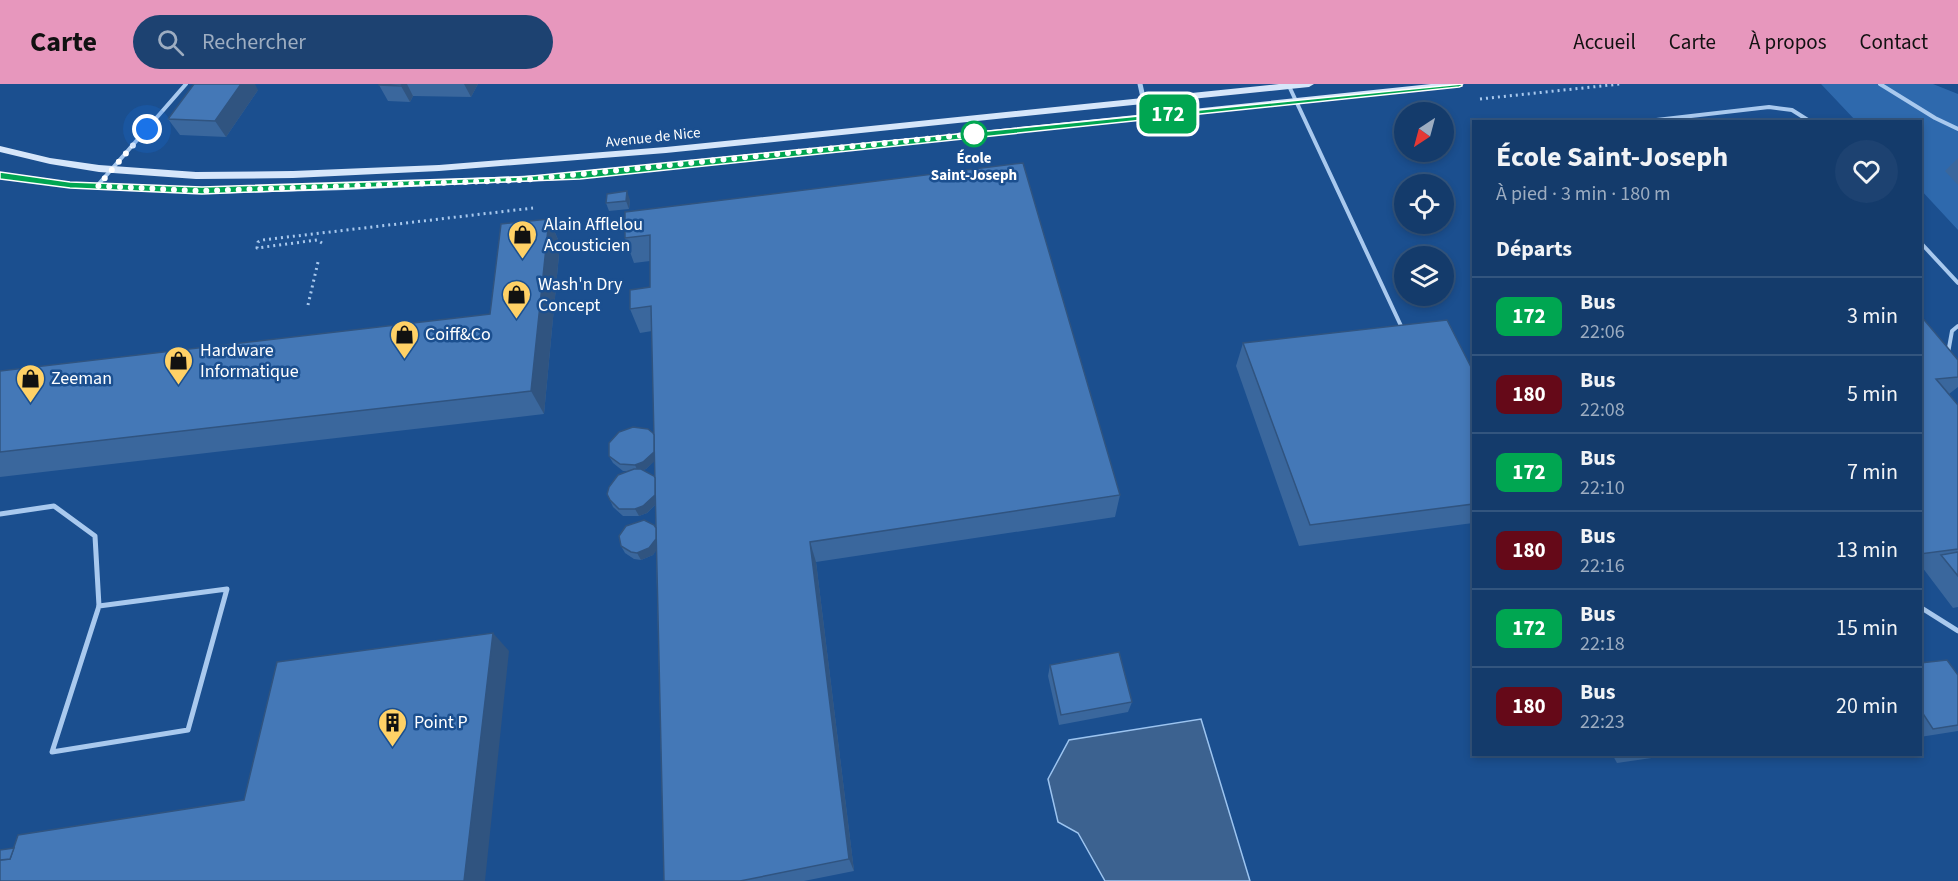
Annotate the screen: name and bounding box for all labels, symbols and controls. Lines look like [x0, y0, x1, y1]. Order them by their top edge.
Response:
search box [133, 15, 553, 69]
text: Carte [30, 22, 97, 62]
icon: search [154, 26, 187, 59]
text: Rechercher [202, 26, 306, 58]
text: Accueil [1573, 27, 1636, 57]
text: Carte [1669, 27, 1716, 57]
text: À propos [1749, 27, 1826, 57]
text: Contact [1859, 27, 1928, 57]
line badge: 172 [1134, 94, 1202, 134]
text: 172 [1151, 99, 1185, 129]
north arrow [1394, 102, 1454, 162]
map controls [1394, 102, 1454, 306]
your location [132, 114, 162, 144]
marker: École Saint-Joseph [961, 121, 987, 147]
street label: Avenue de Nice [605, 122, 702, 153]
text: École Saint-Joseph [1496, 137, 1728, 177]
button: heart [1835, 140, 1898, 203]
place label: École Saint-Joseph [931, 148, 1017, 186]
button: locate [1394, 174, 1454, 234]
text: À pied · 3 min · 180 m [1496, 180, 1671, 208]
place label: Alain Afflelou Acousticien [544, 212, 643, 258]
shop icon: Alain Afflelou Acousticien [507, 218, 539, 260]
text: Départs [1496, 233, 1572, 265]
button: layers [1394, 246, 1454, 306]
place label: Wash'n Dry Concept [538, 272, 623, 318]
shop icon: Wash'n Dry Concept [501, 278, 533, 320]
text: Bus [1580, 286, 1616, 318]
text: 3 min [1847, 300, 1898, 332]
text: 172 [1512, 301, 1546, 331]
shop icon: Coiff&Co [388, 318, 420, 360]
text: 22:06 [1580, 318, 1625, 346]
place label: Coiff&Co [425, 322, 491, 347]
place label: Hardware Informatique [200, 338, 299, 384]
shop icon: Hardware Informatique [163, 344, 195, 386]
shop icon: Zeeman [14, 362, 46, 404]
text: Bus [1580, 364, 1616, 396]
place label: Zeeman [51, 366, 112, 391]
text: 5 min [1847, 378, 1898, 410]
text: 180 [1512, 379, 1546, 409]
text: 22:08 [1580, 396, 1625, 424]
text: Bus [1580, 442, 1616, 474]
text: 7 min [1847, 456, 1898, 488]
text: 172 [1512, 457, 1546, 487]
text: 22:10 [1580, 474, 1625, 502]
text: Bus [1580, 520, 1616, 552]
text: 13 min [1836, 534, 1898, 566]
text: 180 [1512, 535, 1546, 565]
text: 22:16 [1580, 552, 1625, 580]
text: Bus [1580, 598, 1616, 630]
text: 15 min [1836, 612, 1898, 644]
text: 172 [1512, 613, 1546, 643]
text: 22:18 [1580, 630, 1625, 658]
text: Bus [1580, 676, 1616, 708]
text: 20 min [1836, 690, 1898, 722]
text: 180 [1512, 691, 1546, 721]
building icon: Point P [377, 706, 409, 748]
text: 22:23 [1580, 708, 1625, 736]
place label: Point P [414, 710, 468, 735]

